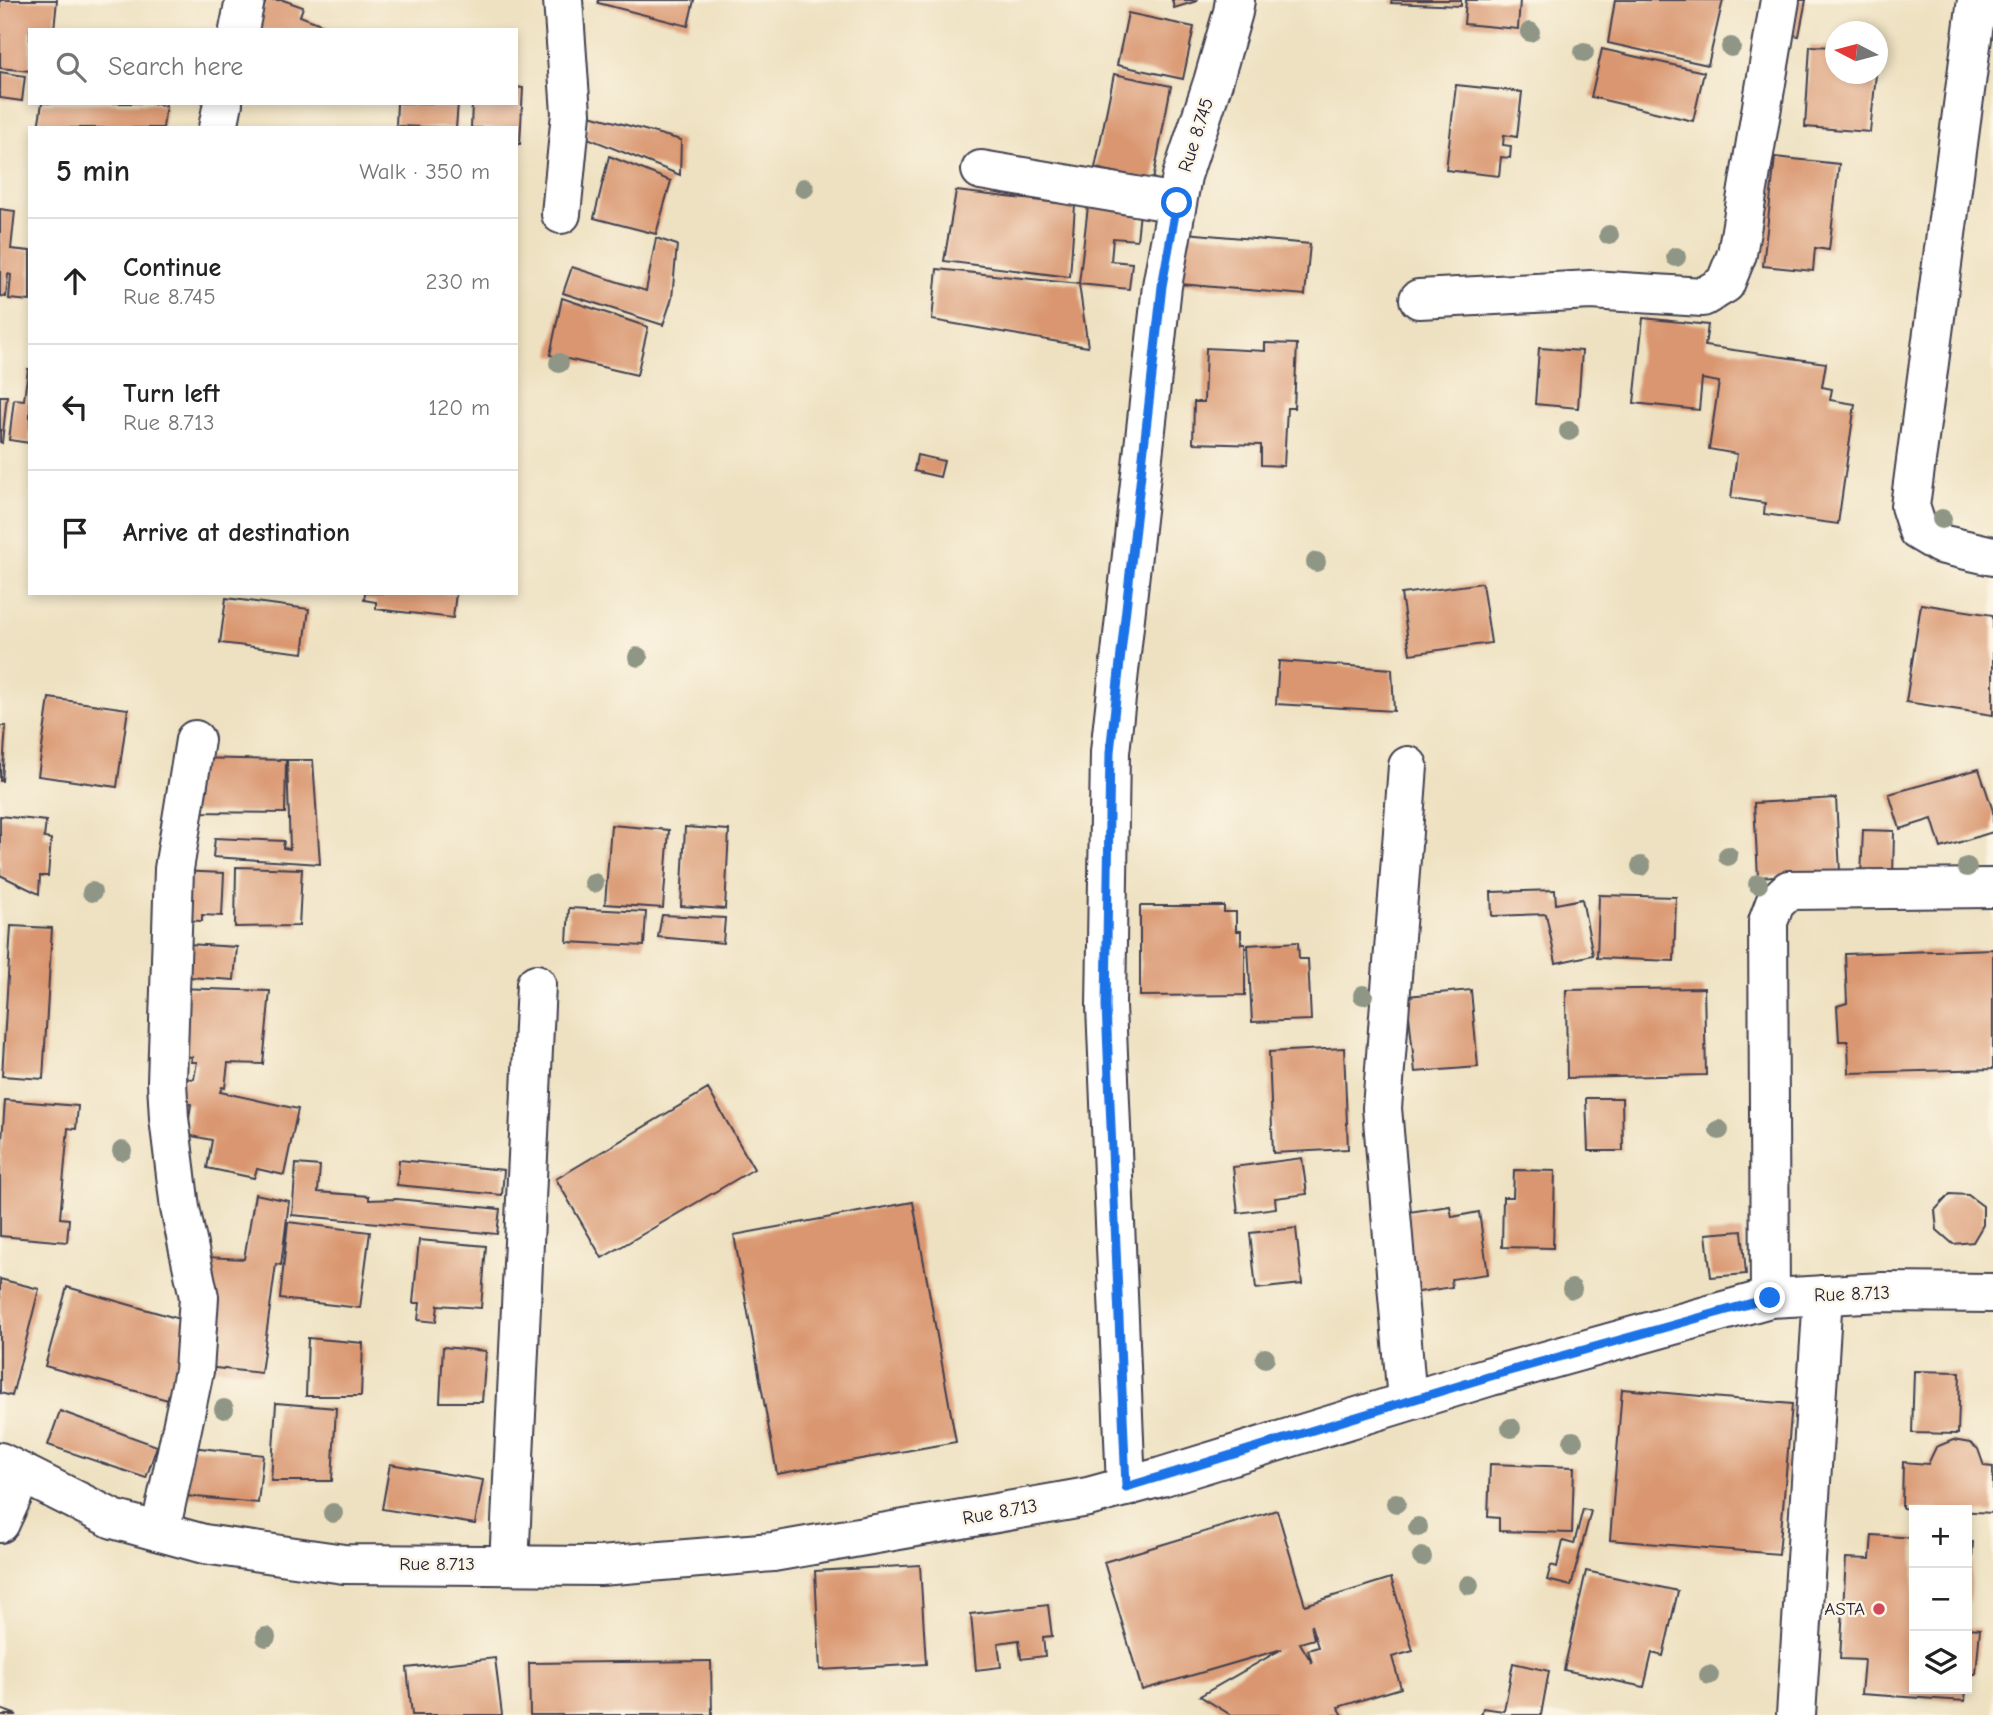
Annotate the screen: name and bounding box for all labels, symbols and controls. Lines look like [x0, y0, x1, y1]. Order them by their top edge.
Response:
north arrow [1825, 21, 1888, 84]
search box [28, 28, 518, 105]
icon: search [52, 48, 90, 86]
text: Search here [108, 52, 243, 82]
street label: Rue 8.745 [1174, 95, 1218, 175]
text: 5 min [56, 154, 130, 189]
text: Walk · 350 m [359, 158, 490, 185]
route start [1161, 187, 1192, 218]
text: Continue [123, 253, 221, 283]
icon: ahead [56, 262, 94, 300]
text: 230 m [426, 268, 490, 295]
text: Rue 8.745 [123, 283, 216, 310]
text: Turn left [123, 379, 220, 409]
icon: left [56, 388, 94, 426]
text: 120 m [428, 394, 490, 421]
text: Rue 8.713 [123, 409, 215, 436]
icon: arrive [56, 514, 94, 552]
text: Arrive at destination [123, 518, 350, 548]
route end [1754, 1282, 1785, 1313]
street label: Rue 8.713 [1814, 1282, 1890, 1306]
street label: Rue 8.713 [961, 1495, 1039, 1529]
map controls [1909, 1505, 1972, 1694]
button: + [1909, 1505, 1972, 1568]
street label: Rue 8.713 [399, 1553, 475, 1575]
button: − [1909, 1568, 1972, 1631]
place label: ASTA [1824, 1598, 1865, 1620]
marker: ASTA [1871, 1601, 1887, 1617]
button: layers [1909, 1631, 1972, 1694]

